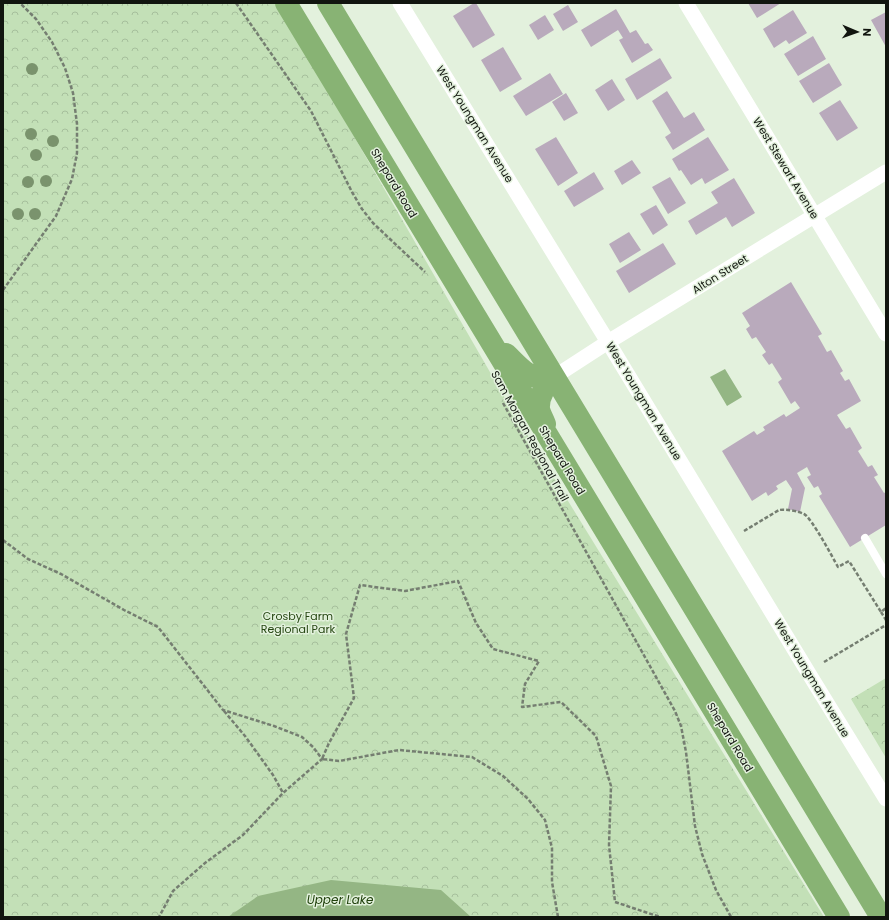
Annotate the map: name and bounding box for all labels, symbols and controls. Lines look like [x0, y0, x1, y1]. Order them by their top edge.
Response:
north arrow [837, 12, 877, 52]
text: N [859, 28, 875, 37]
street label: West Youngman Avenue [432, 62, 518, 186]
street label: West Stewart Avenue [749, 114, 823, 222]
street label: Shepard Road [367, 145, 421, 221]
street label: Alton Street [689, 250, 751, 298]
street label: West Youngman Avenue [602, 339, 686, 463]
street label: Sam Morgan Regional Trail [487, 368, 573, 504]
street label: Shepard Road [535, 422, 589, 498]
park label: Crosby Farm Regional Park [261, 608, 336, 637]
street label: West Youngman Avenue [770, 616, 854, 740]
street label: Shepard Road [703, 699, 757, 775]
water label: Upper Lake [307, 891, 374, 908]

